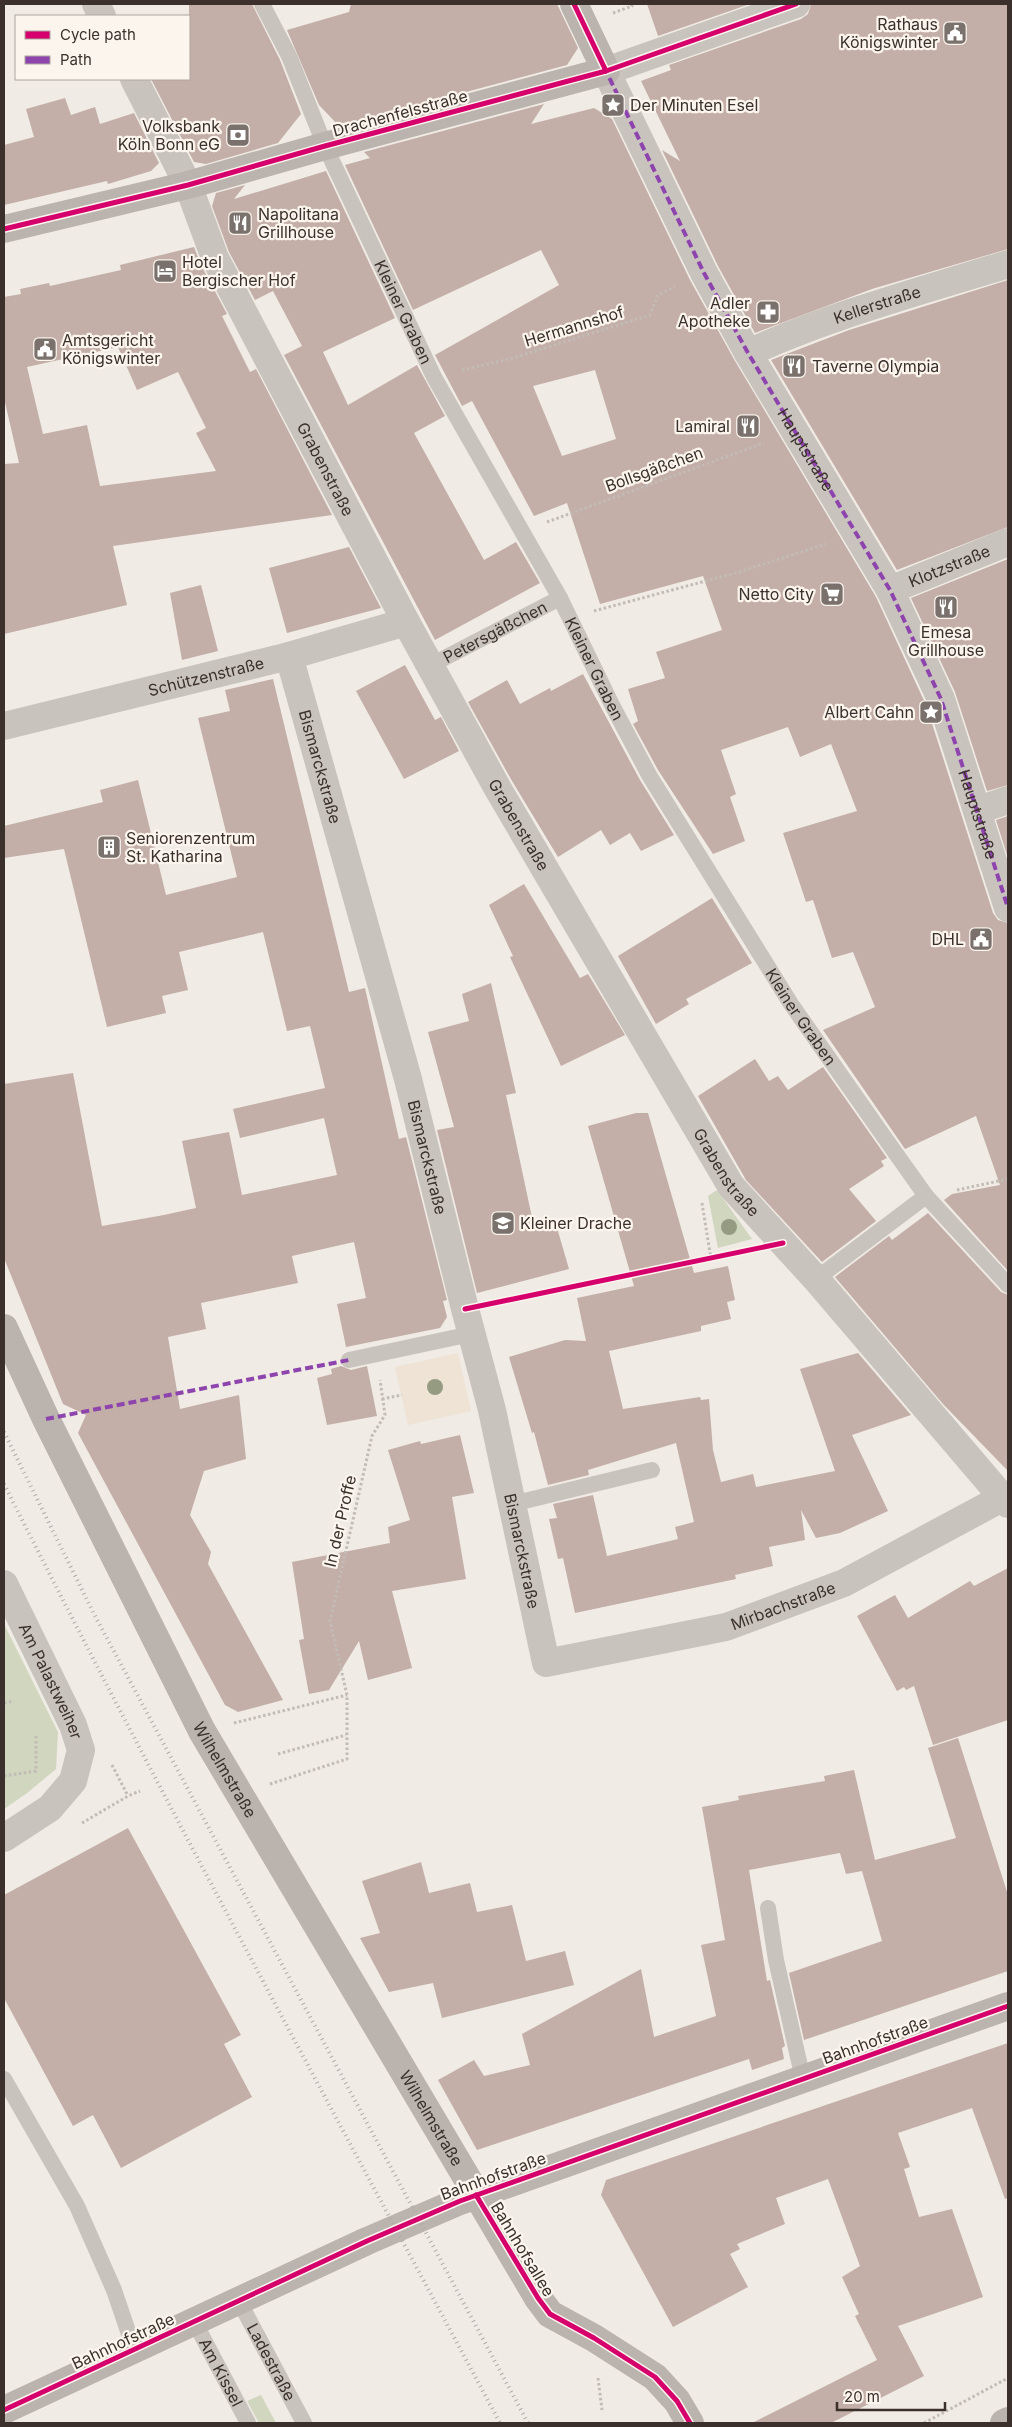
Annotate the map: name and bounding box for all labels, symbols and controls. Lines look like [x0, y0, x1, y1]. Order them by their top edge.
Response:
place label: Rathaus Königswinter [840, 14, 938, 52]
legend [15, 15, 190, 80]
public building icon: Rathaus Königswinter [942, 20, 968, 46]
text: Cycle path [60, 25, 136, 44]
text: Path [60, 50, 92, 69]
street label: Drachenfelsstraße [330, 85, 470, 141]
place icon: Der Minuten Esel [600, 92, 626, 118]
place label: Der Minuten Esel [630, 95, 758, 115]
place label: Volksbank Köln Bonn eG [118, 116, 220, 154]
bank icon: Volksbank Köln Bonn eG [225, 122, 251, 148]
place label: Napolitana Grillhouse [258, 204, 339, 242]
restaurant icon: Napolitana Grillhouse [227, 210, 253, 236]
place label: Hotel Bergischer Hof [182, 252, 296, 290]
street label: Kleiner Graben [370, 257, 436, 367]
hotel icon: Hotel Bergischer Hof [152, 258, 178, 284]
street label: Kellerstraße [831, 281, 923, 328]
place label: Adler Apotheke [678, 293, 750, 331]
pharmacy icon: Adler Apotheke [755, 299, 781, 325]
street label: Hermannshof [522, 301, 626, 351]
place label: Amtsgericht Königswinter [62, 330, 160, 368]
public building icon: Amtsgericht Königswinter [32, 336, 58, 362]
restaurant icon: Taverne Olympia [781, 353, 807, 379]
place label: Taverne Olympia [812, 356, 939, 376]
street label: Hauptstraße [773, 405, 838, 495]
restaurant icon: Lamiral [735, 413, 761, 439]
place label: Lamiral [675, 416, 730, 436]
street label: Grabenstraße [293, 418, 359, 519]
street label: Bollsgäßchen [603, 442, 705, 496]
street label: Klotzstraße [906, 540, 993, 591]
supermarket icon: Netto City [819, 581, 845, 607]
place label: Netto City [739, 584, 814, 604]
restaurant icon: Emesa Grillhouse [933, 594, 959, 620]
street label: Petersgäßchen [440, 597, 550, 667]
street label: Kleiner Graben [561, 614, 628, 724]
place label: Emesa Grillhouse [908, 622, 984, 660]
street label: Schützenstraße [146, 653, 266, 700]
place icon: Albert Cahn [918, 699, 944, 725]
place label: Albert Cahn [824, 702, 914, 722]
street label: Bismarckstraße [295, 708, 346, 826]
street label: Hauptstraße [954, 767, 1002, 862]
street label: Grabenstraße [484, 775, 554, 874]
place label: Seniorenzentrum St. Katharina [126, 828, 255, 866]
building icon: Seniorenzentrum St. Katharina [96, 834, 122, 860]
public building icon: DHL [968, 926, 994, 952]
place label: DHL [932, 929, 964, 949]
street label: Kleiner Graben [761, 964, 841, 1069]
street label: Bismarckstraße [404, 1098, 451, 1217]
street label: Grabenstraße [689, 1124, 764, 1221]
school or university icon: Kleiner Drache [490, 1210, 516, 1236]
place label: Kleiner Drache [520, 1213, 632, 1233]
street label: In der Proffe [320, 1473, 360, 1569]
street label: Bismarckstraße [500, 1491, 544, 1610]
street label: Mirbachstraße [728, 1577, 838, 1634]
street label: Am Palastweiher [15, 1620, 87, 1742]
street label: Wilhelmstraße [189, 1718, 261, 1821]
street label: Bahnhofstraße [819, 2012, 931, 2068]
street label: Wilhelmstraße [395, 2066, 468, 2170]
street label: Bahnhofstraße [437, 2148, 549, 2204]
street label: Bahnhofsallee [487, 2198, 559, 2300]
street label: Bahnhofstraße [69, 2309, 177, 2373]
street label: Ladestraße [243, 2320, 300, 2404]
street label: Am Kissel [195, 2335, 247, 2410]
scale bar [837, 2380, 944, 2412]
text: 20 m [844, 2387, 880, 2406]

